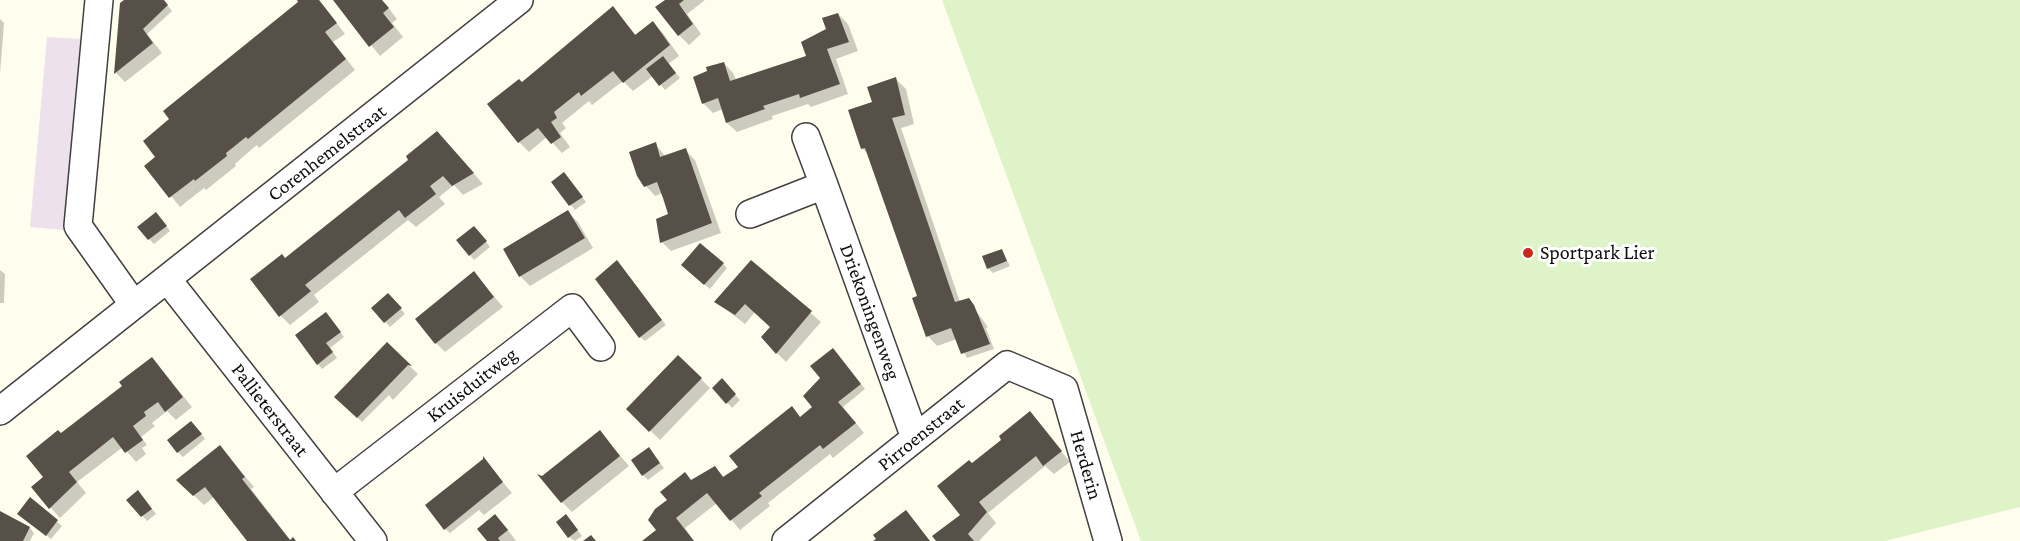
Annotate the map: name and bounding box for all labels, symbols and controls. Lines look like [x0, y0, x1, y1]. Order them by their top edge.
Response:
street label: Corenhemelstraat [263, 99, 391, 207]
street label: Driekoningenweg [834, 241, 906, 383]
place label: Sportpark Lier [1540, 241, 1655, 265]
marker: Sportpark Lier [1521, 246, 1535, 260]
street label: Kruisduitweg [422, 342, 522, 428]
street label: Pallieterstraat [226, 358, 314, 462]
street label: Pirroenstraat [873, 392, 969, 476]
street label: Herderin [1065, 428, 1107, 502]

